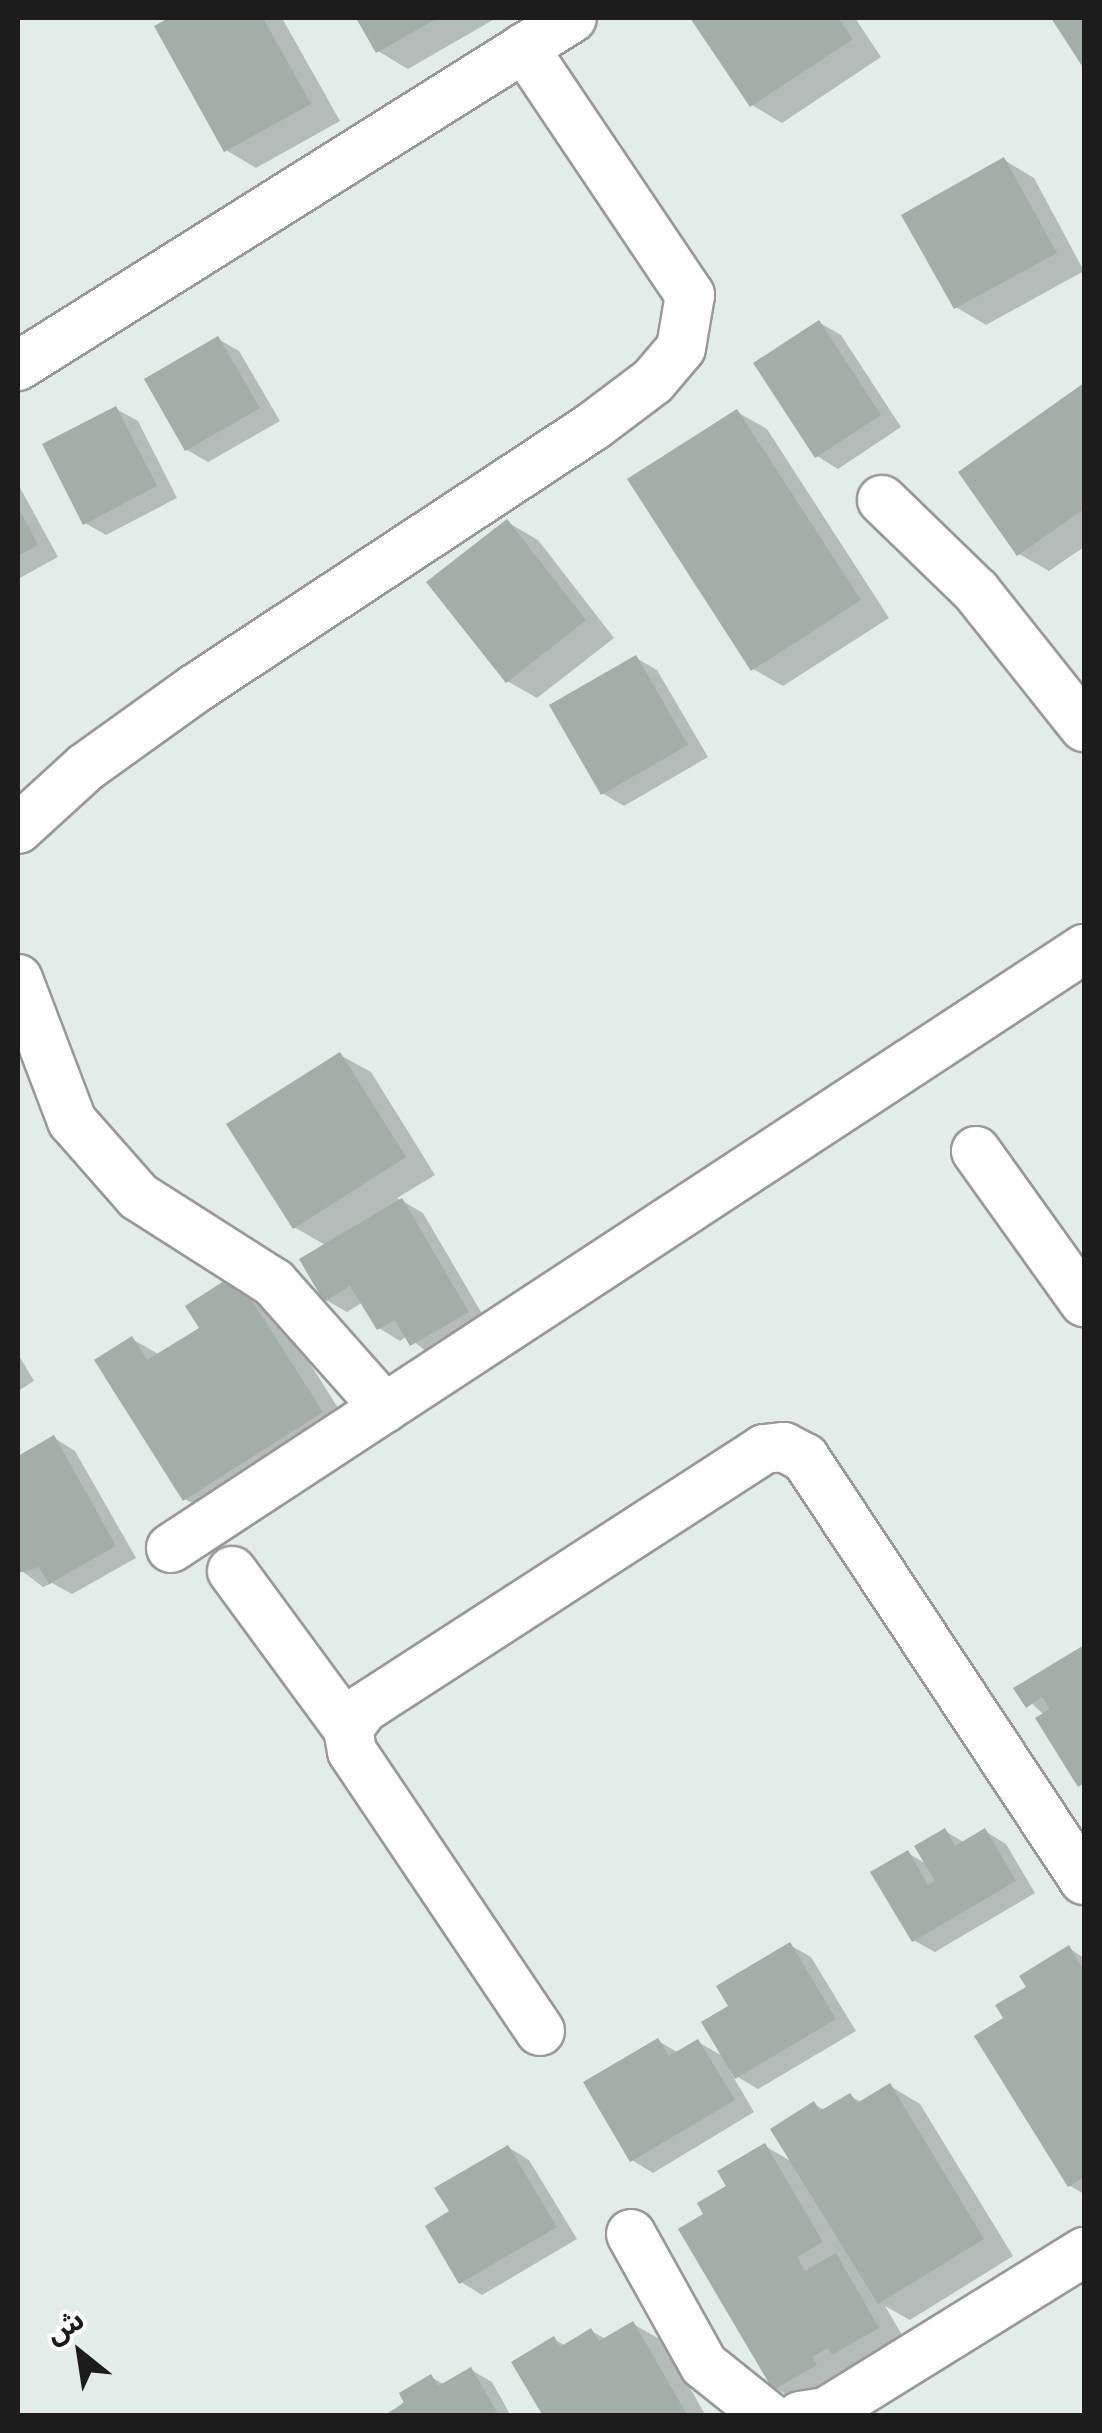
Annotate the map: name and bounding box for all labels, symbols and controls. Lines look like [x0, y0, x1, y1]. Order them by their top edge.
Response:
text: ش [39, 2301, 91, 2352]
north arrow [30, 2303, 130, 2403]

